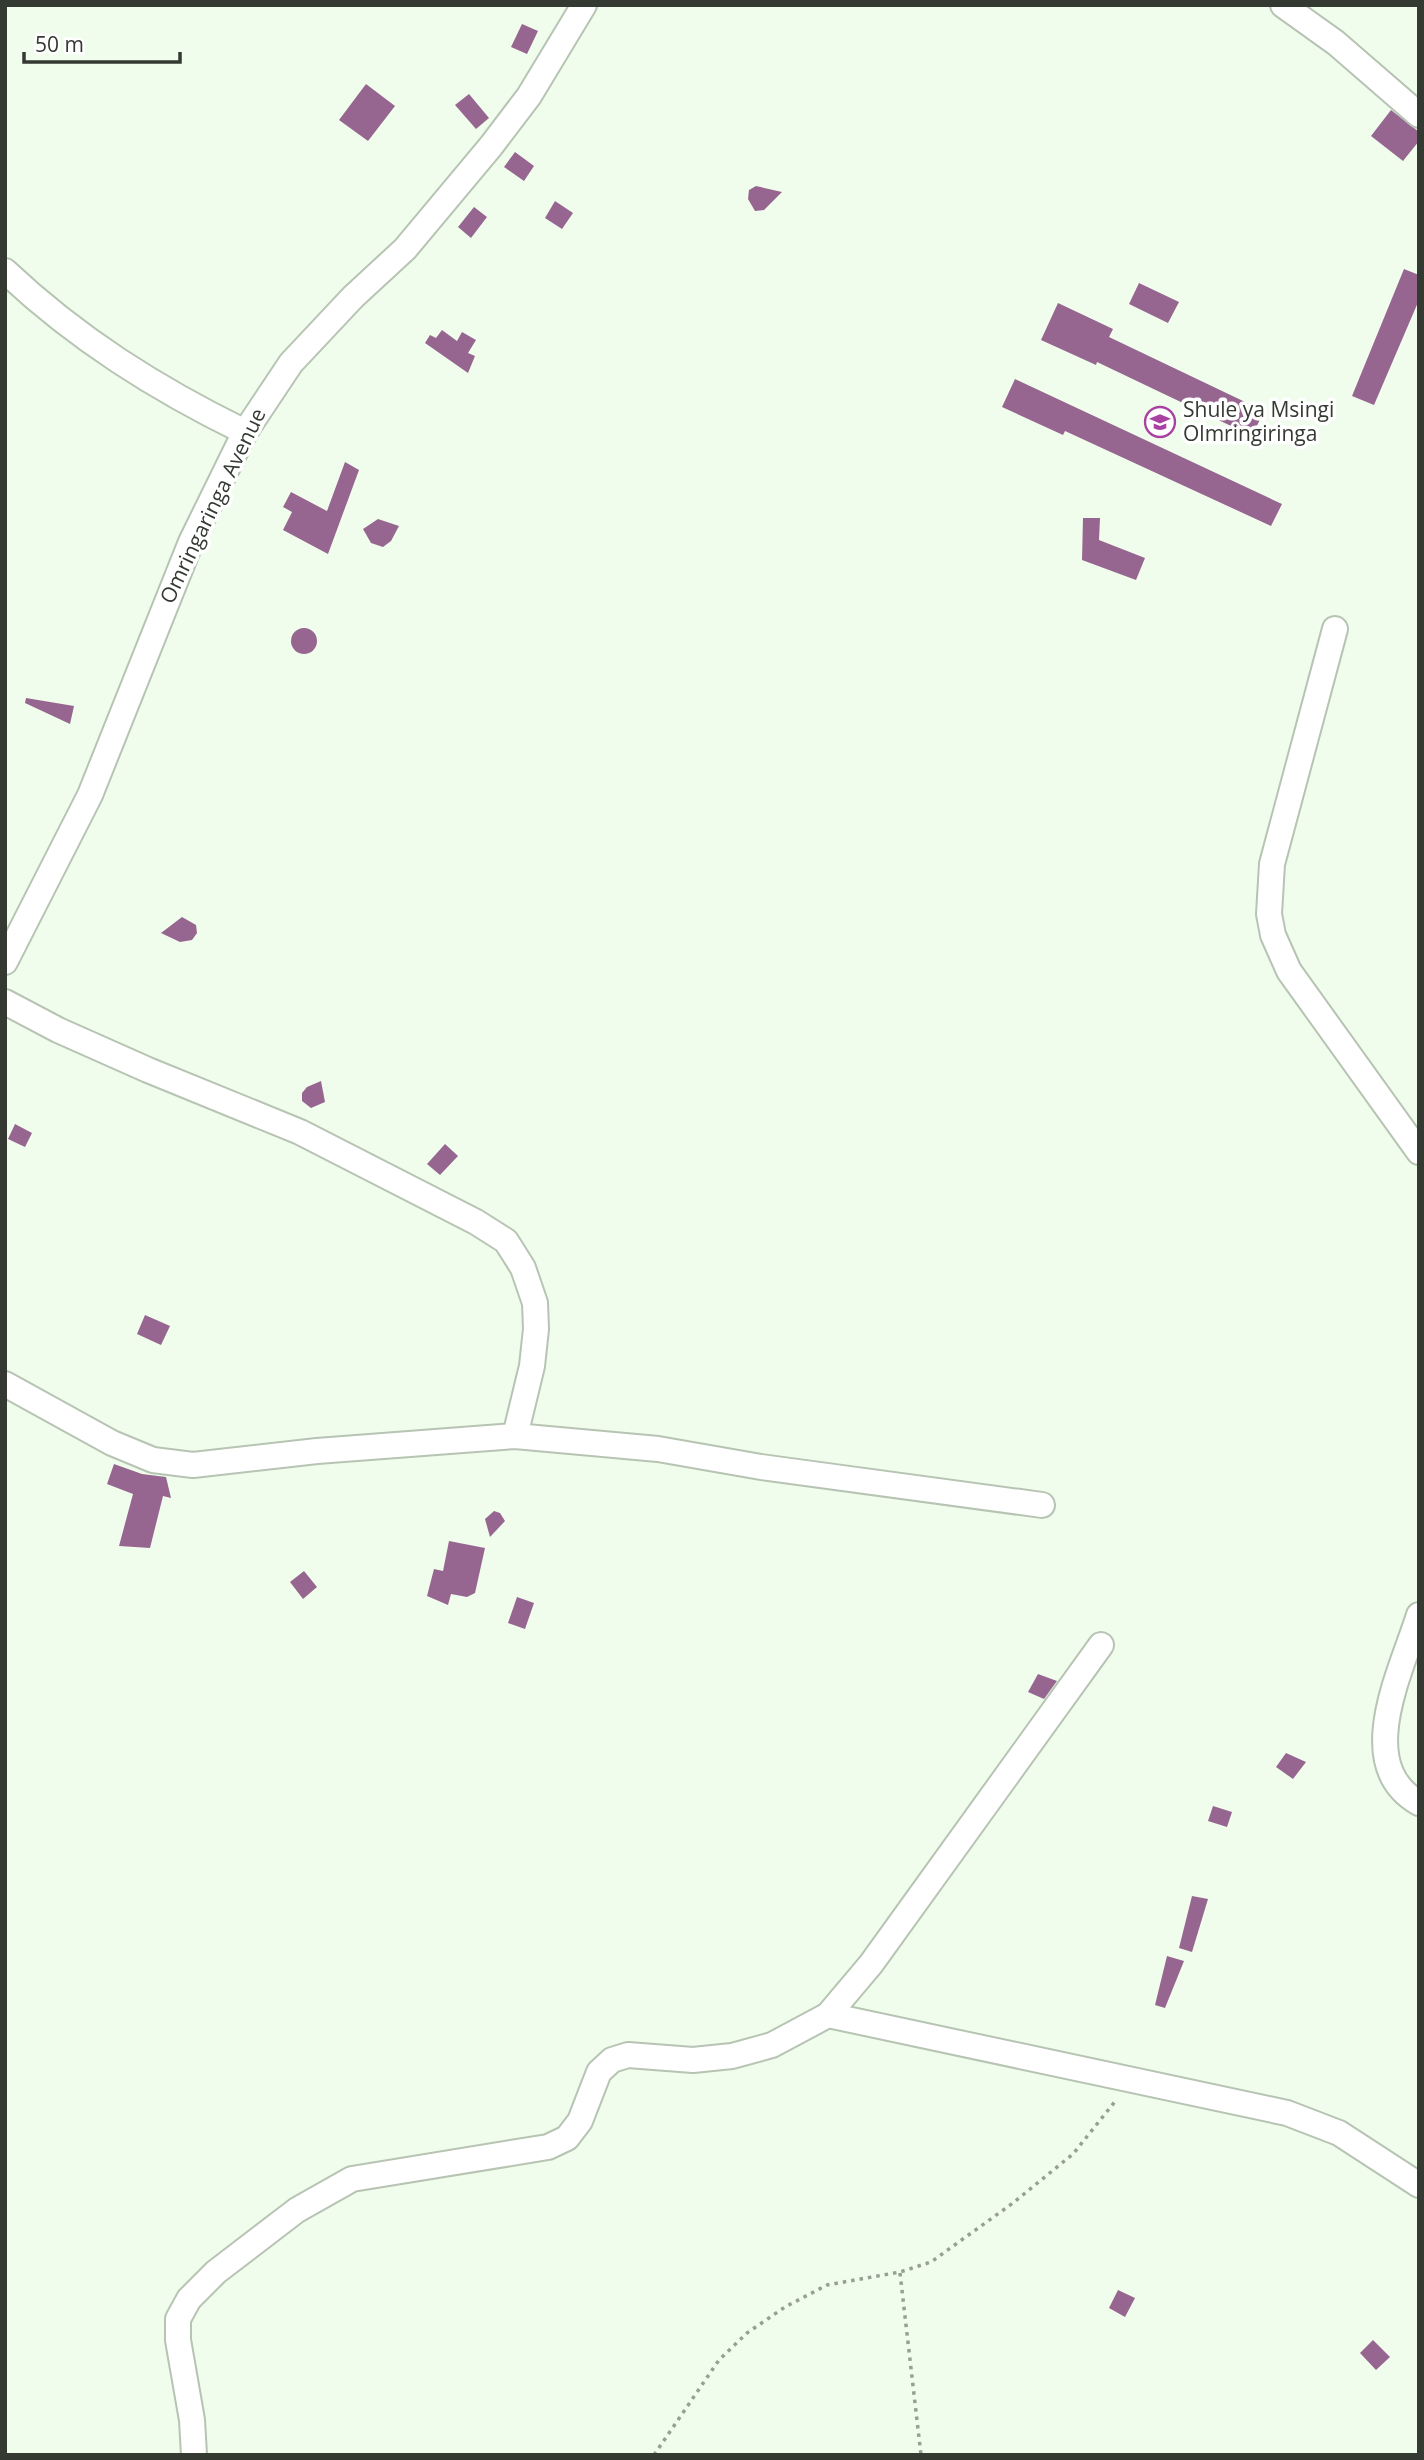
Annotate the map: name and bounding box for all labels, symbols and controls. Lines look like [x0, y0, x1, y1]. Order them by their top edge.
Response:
scale bar [24, 21, 180, 65]
text: 50 m [35, 30, 84, 58]
place label: Shule ya Msingi Olmringiringa [1183, 395, 1334, 447]
street label: Omringaringa Avenue [153, 403, 272, 608]
school or university icon: Shule ya Msingi Olmringiringa [1143, 405, 1177, 439]

